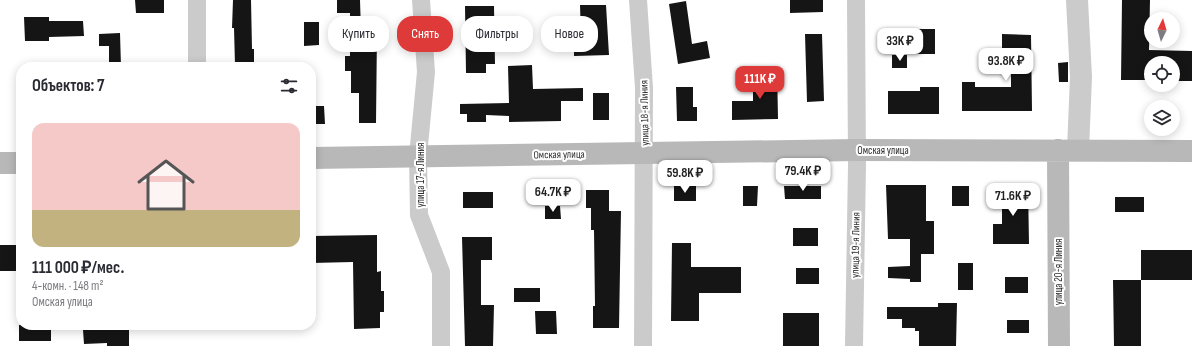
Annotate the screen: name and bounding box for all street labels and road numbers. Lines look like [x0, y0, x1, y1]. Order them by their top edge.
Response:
street label: улица 18-я Линия [637, 80, 652, 146]
street label: улица 17-я Линия [414, 143, 427, 207]
street label: Омская улица [857, 144, 909, 157]
street label: Омская улица [533, 148, 585, 161]
street label: улица 19-я Линия [848, 212, 863, 278]
street label: улица 20-я Линия [1052, 239, 1065, 305]

